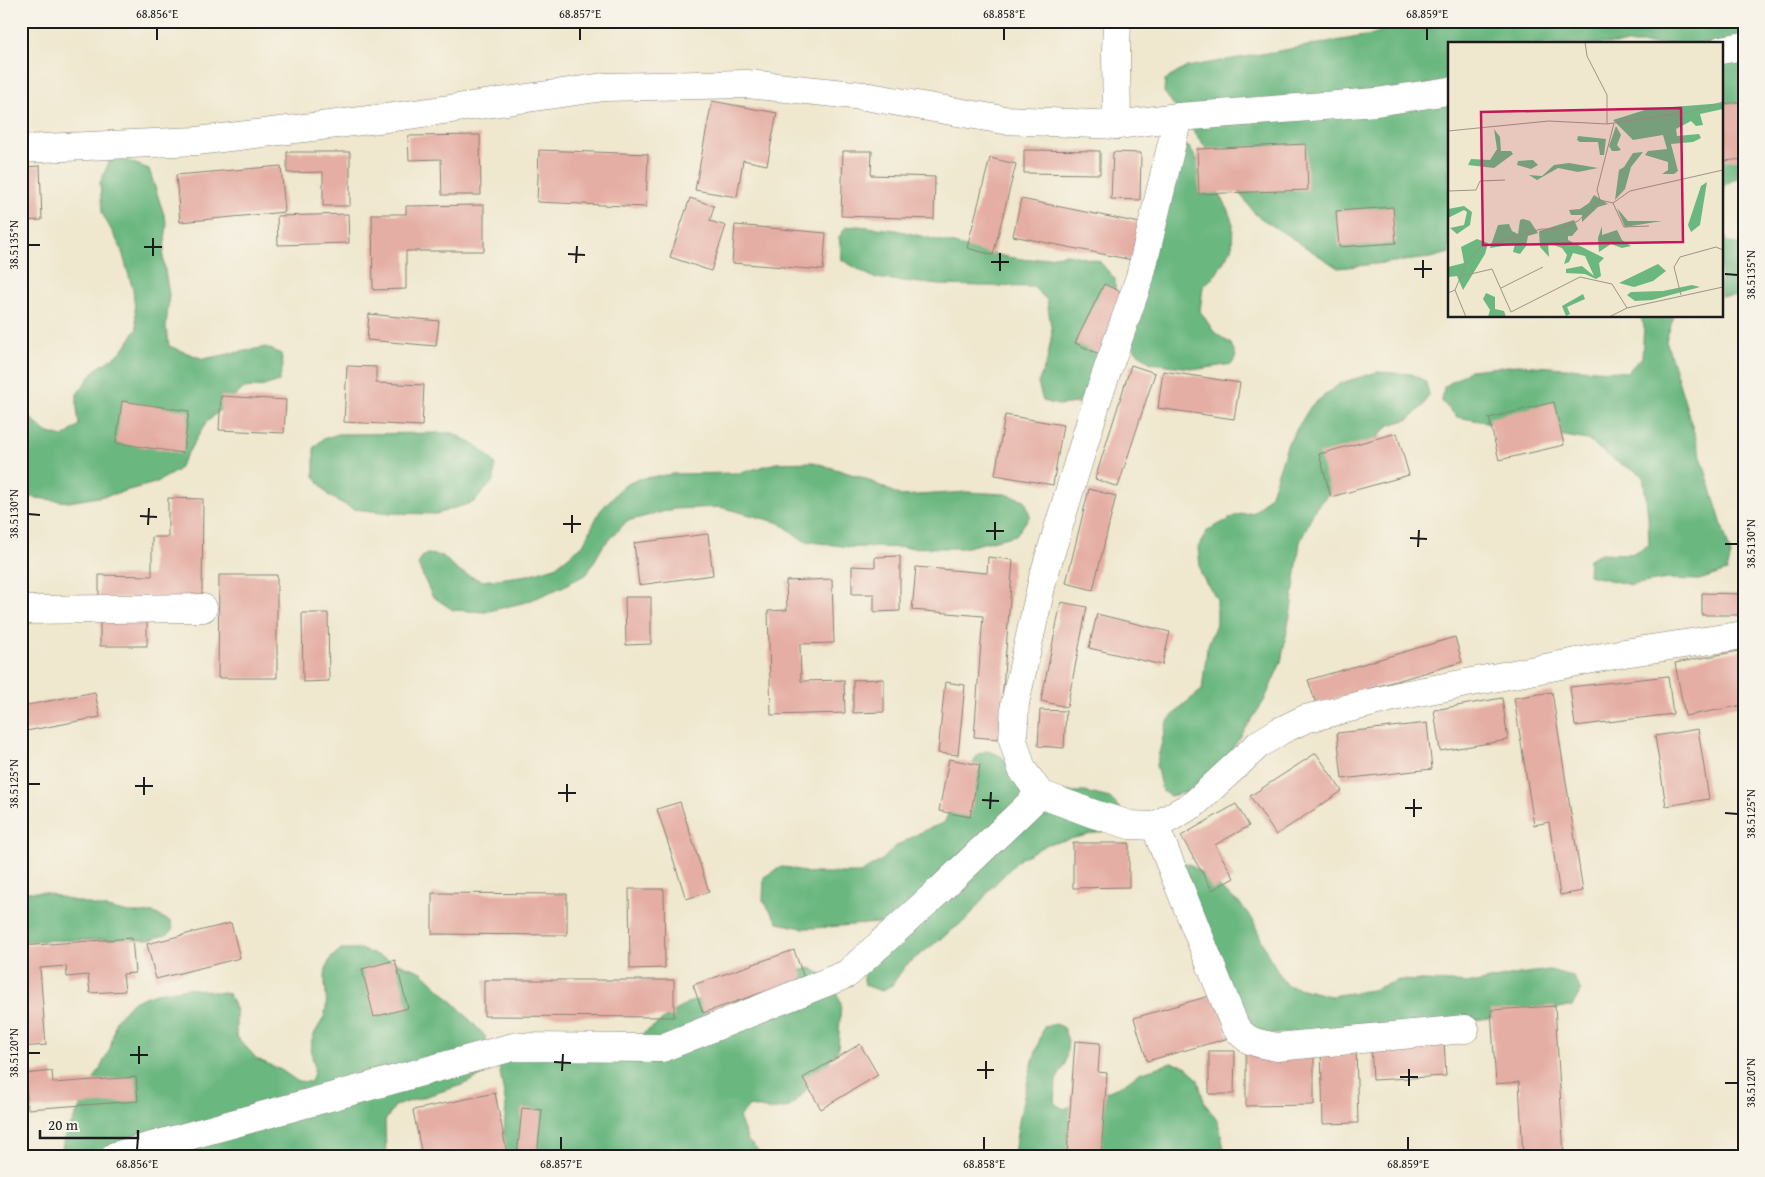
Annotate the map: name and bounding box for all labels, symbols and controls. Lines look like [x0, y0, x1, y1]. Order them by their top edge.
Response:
text: 68.856°E [136, 5, 178, 22]
text: 68.857°E [559, 5, 601, 22]
text: 68.858°E [983, 5, 1025, 22]
text: 68.859°E [1406, 5, 1448, 22]
inset map [1448, 42, 1722, 318]
text: 38.5135°N [5, 220, 22, 270]
text: 38.5135°N [1742, 250, 1759, 300]
text: 38.5130°N [5, 489, 22, 539]
text: 38.5130°N [1742, 519, 1759, 569]
text: 38.5125°N [5, 759, 22, 809]
text: 38.5125°N [1742, 789, 1759, 839]
text: 38.5120°N [5, 1028, 22, 1078]
text: 38.5120°N [1742, 1058, 1759, 1108]
scale bar [40, 1107, 138, 1139]
text: 20 m [48, 1114, 79, 1135]
text: 68.856°E [116, 1155, 158, 1172]
text: 68.857°E [540, 1155, 582, 1172]
text: 68.858°E [963, 1155, 1005, 1172]
text: 68.859°E [1387, 1155, 1429, 1172]

